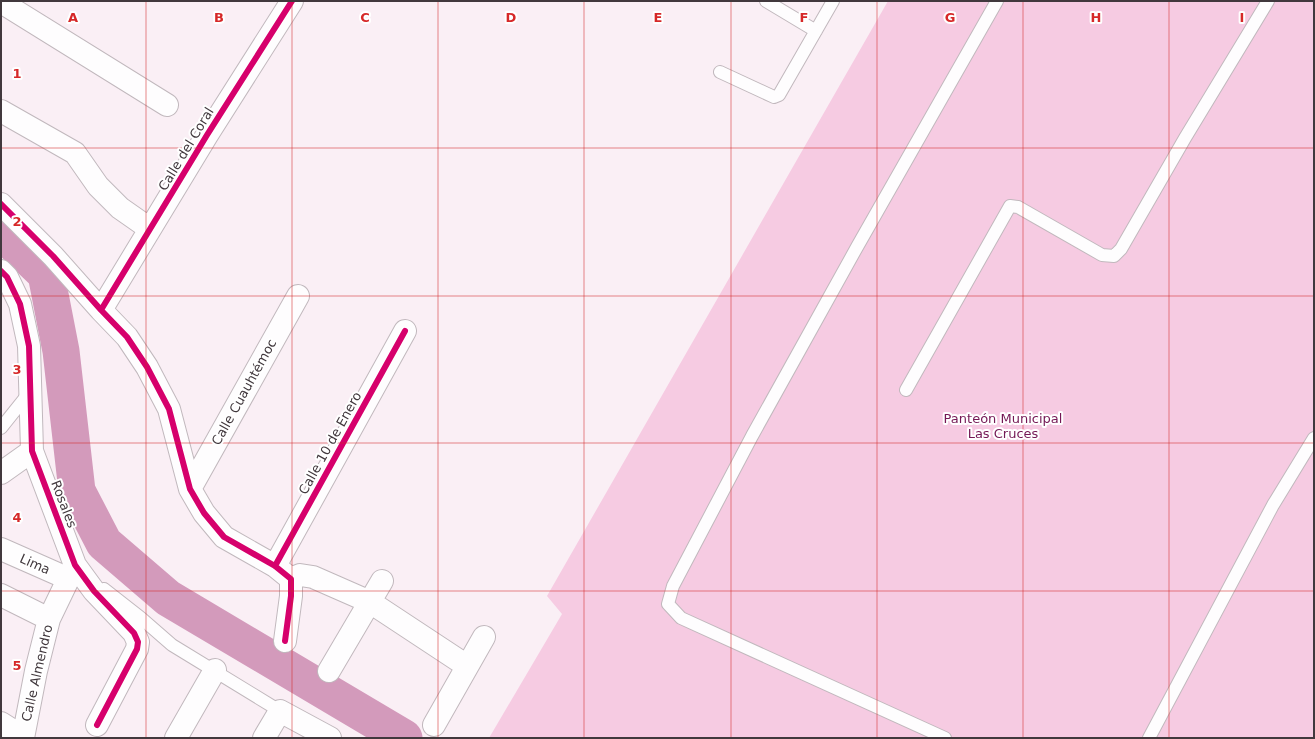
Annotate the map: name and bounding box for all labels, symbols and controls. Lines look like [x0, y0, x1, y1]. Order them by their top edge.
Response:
text: A [68, 10, 78, 25]
text: B [214, 10, 224, 25]
text: C [360, 10, 370, 25]
text: D [506, 10, 517, 25]
text: E [654, 10, 662, 25]
text: F [800, 10, 808, 25]
text: G [945, 10, 955, 25]
text: H [1091, 10, 1101, 25]
text: I [1240, 10, 1244, 25]
text: 1 [12, 66, 22, 81]
street label: Calle del Coral [155, 105, 217, 193]
text: 2 [12, 214, 22, 229]
street label: Calle Cuauhtémoc [209, 336, 279, 448]
text: 3 [12, 362, 22, 377]
street label: Calle 10 de Enero [296, 389, 364, 497]
park label: Panteón Municipal Las Cruces [944, 411, 1062, 441]
street label: Rosales [48, 478, 80, 530]
text: 4 [12, 510, 22, 525]
street label: Lima [18, 551, 52, 577]
street label: Calle Almendro [19, 623, 55, 723]
text: 5 [12, 658, 22, 673]

